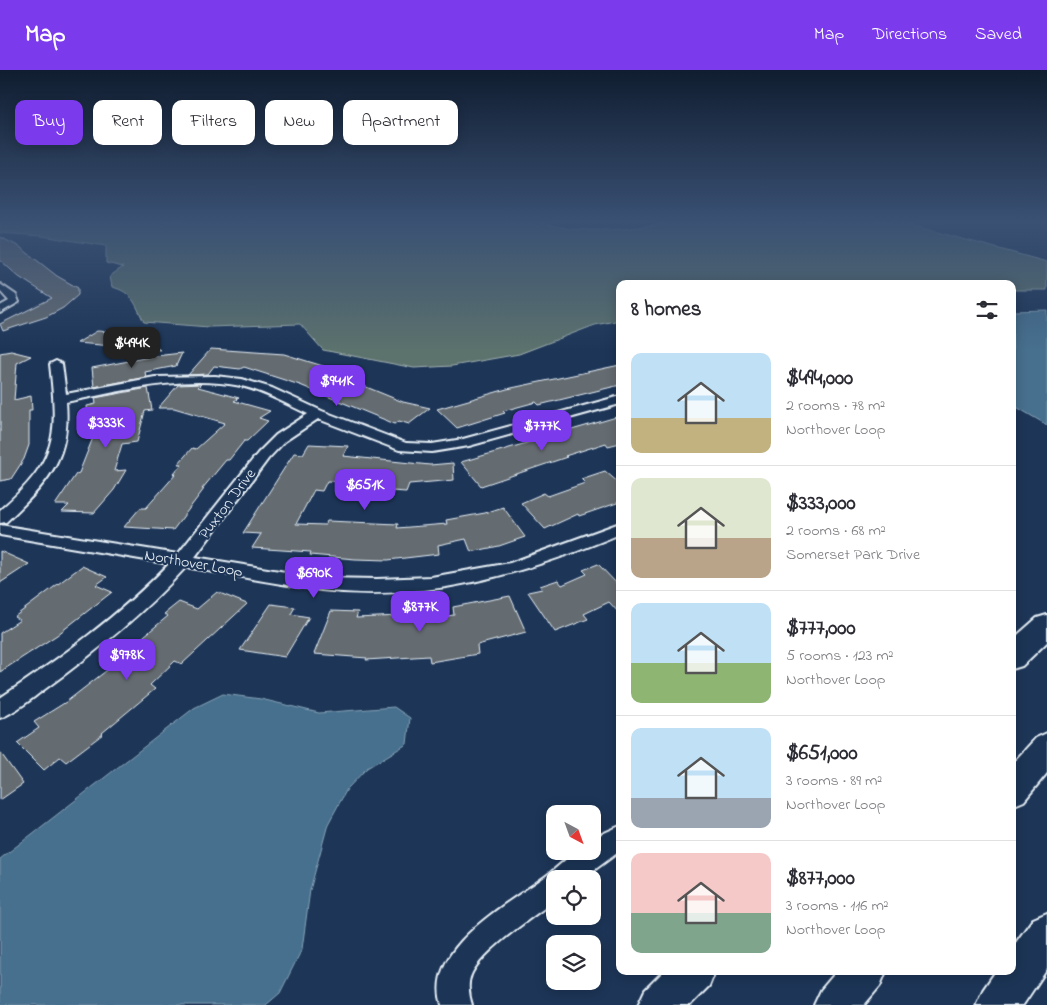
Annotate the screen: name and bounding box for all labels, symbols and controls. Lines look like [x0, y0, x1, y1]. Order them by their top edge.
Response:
text: Map [25, 18, 66, 53]
text: Map [814, 22, 844, 48]
text: Directions [872, 22, 947, 48]
text: Saved [975, 22, 1022, 48]
chip: Buy [15, 100, 83, 145]
chip: Rent [93, 100, 162, 145]
chip: Filters [172, 100, 255, 145]
chip: New [265, 100, 333, 145]
chip: Apartment [343, 100, 458, 145]
text: 8 homes [631, 295, 701, 325]
icon: filters [973, 296, 1001, 324]
pin: $494K [97, 326, 167, 369]
text: $494K [114, 331, 150, 355]
pin: $941K [302, 364, 372, 407]
text: $494,000 [786, 364, 853, 394]
text: $941K [320, 369, 354, 393]
icon: home [671, 373, 731, 433]
text: 2 rooms · 78 m² [786, 394, 885, 418]
pin: $333K [71, 406, 141, 449]
pin: $777K [507, 410, 577, 452]
text: $333K [87, 411, 125, 435]
text: $777K [523, 414, 561, 438]
text: Northover Loop [786, 418, 885, 442]
street label: Puxton Drive [193, 463, 263, 545]
pin: $651K [330, 468, 400, 511]
text: $651K [346, 473, 384, 497]
text: $333,000 [786, 489, 856, 519]
icon: home [671, 498, 731, 558]
text: 2 rooms · 68 m² [786, 519, 886, 543]
text: Somerset Park Drive [786, 543, 920, 567]
street label: Northover Loop [143, 544, 245, 584]
pin: $690K [279, 556, 349, 599]
text: $690K [296, 561, 332, 585]
pin: $877K [385, 590, 455, 633]
text: $877K [402, 595, 438, 619]
text: $777,000 [786, 614, 856, 644]
icon: home [671, 623, 731, 683]
pin: $978K [92, 638, 162, 681]
text: $978K [110, 643, 144, 667]
text: 5 rooms · 123 m² [786, 644, 894, 668]
text: Northover Loop [786, 668, 885, 692]
text: $651,000 [786, 739, 857, 769]
icon: home [671, 748, 731, 808]
text: 3 rooms · 89 m² [786, 769, 882, 793]
text: Northover Loop [786, 793, 885, 817]
north arrow [546, 805, 601, 860]
map controls [546, 805, 601, 990]
text: $877,000 [786, 864, 855, 894]
button: locate [546, 870, 601, 925]
icon: home [671, 873, 731, 933]
text: 3 rooms · 116 m² [786, 894, 889, 918]
text: Northover Loop [786, 918, 885, 942]
button: layers [546, 935, 601, 990]

